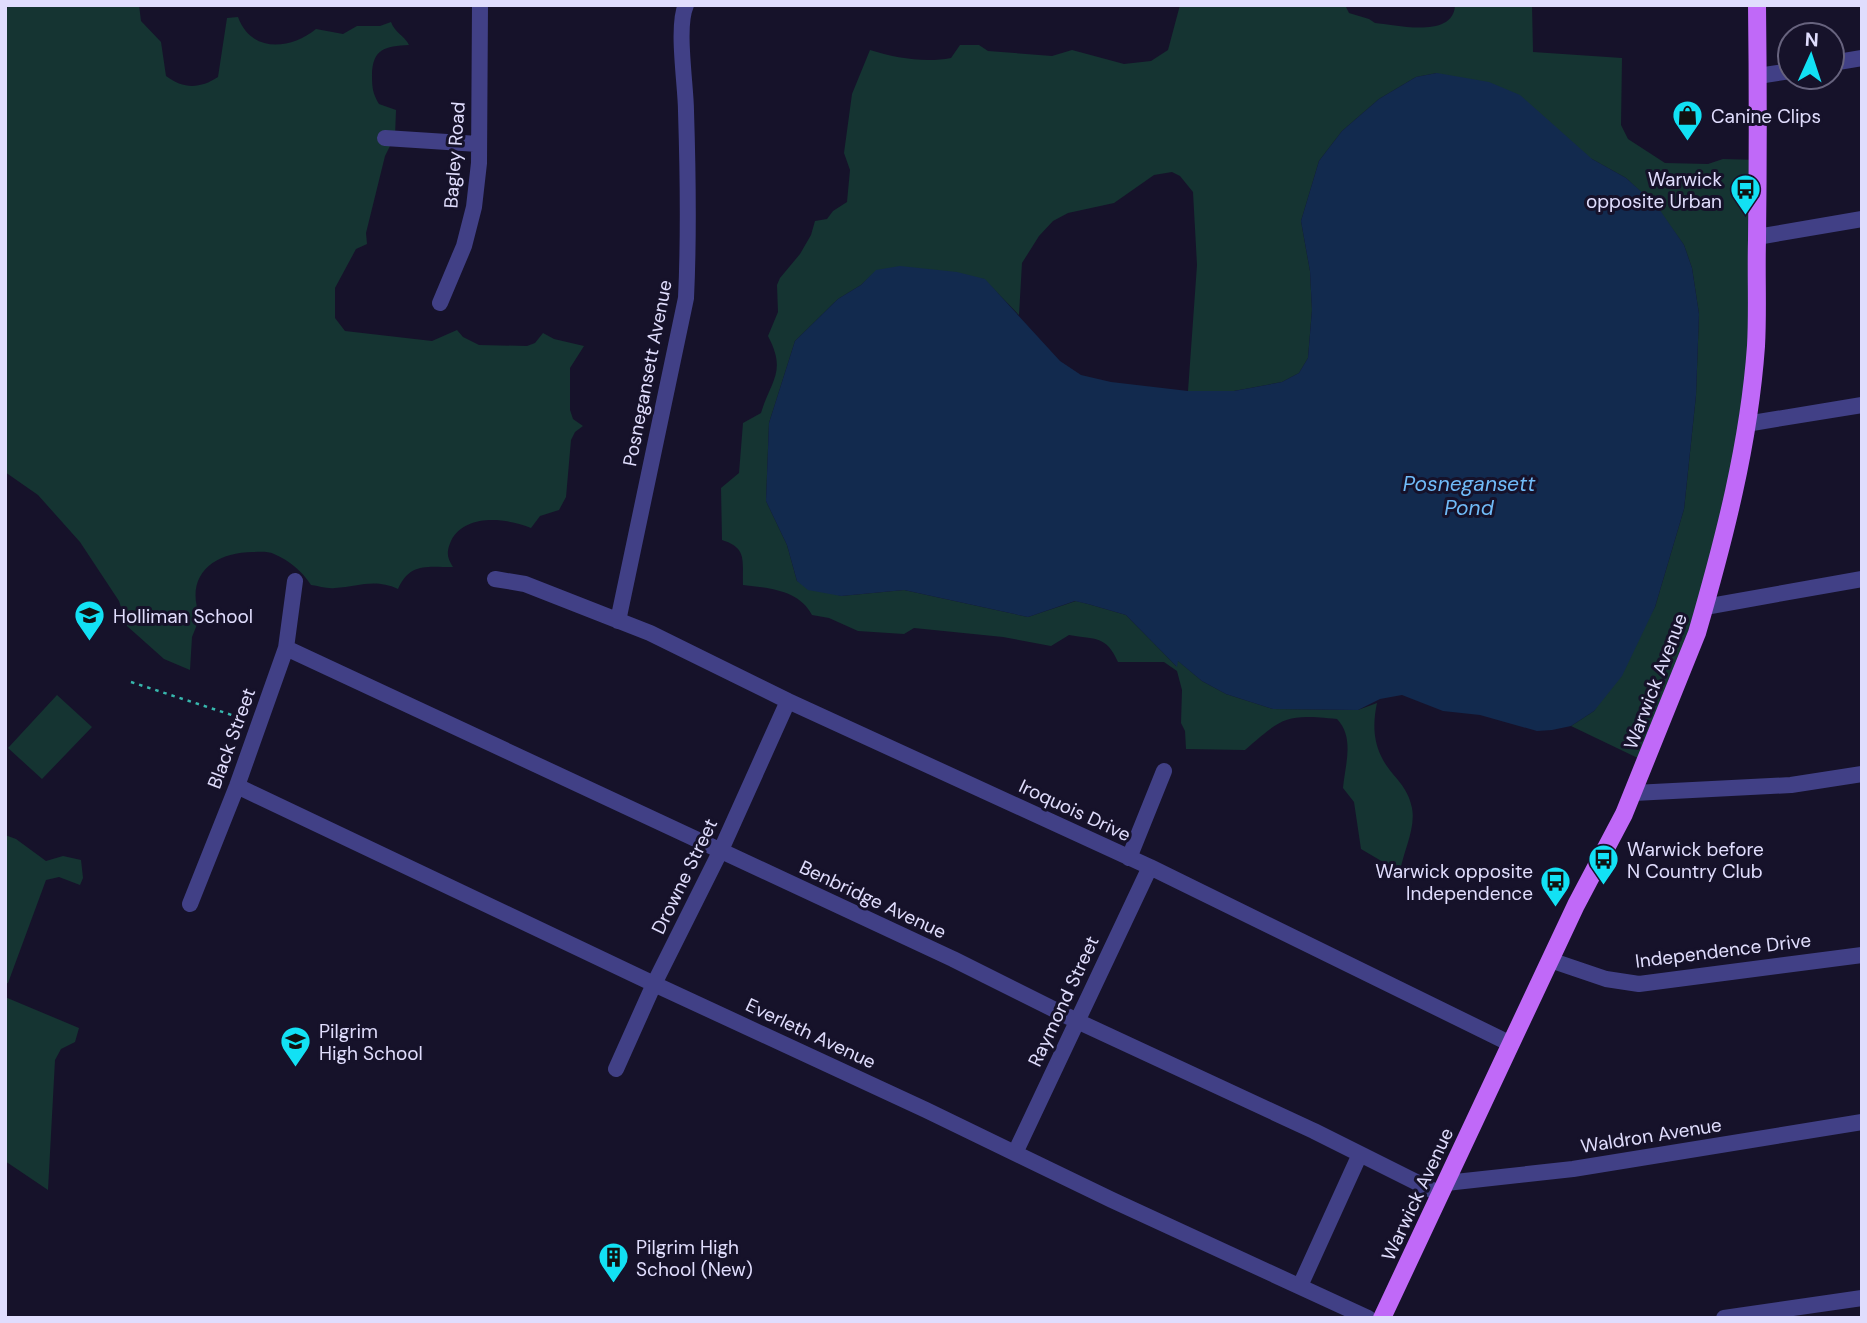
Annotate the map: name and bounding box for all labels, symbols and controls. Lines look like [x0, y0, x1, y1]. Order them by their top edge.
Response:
north arrow [1776, 21, 1846, 91]
text: N [1804, 27, 1819, 52]
shop icon: Canine Clips [1671, 99, 1705, 143]
street label: Bagley Road [438, 101, 471, 209]
place label: Canine Clips [1711, 104, 1821, 129]
place label: Warwick opposite Urban [1586, 167, 1722, 214]
bus stop icon: Warwick opposite Urban [1728, 173, 1762, 217]
street label: Posnegansett Avenue [617, 278, 678, 468]
water label: Posnegansett Pond [1403, 470, 1536, 522]
school or university icon: Holliman School [73, 599, 107, 643]
place label: Holliman School [113, 604, 253, 629]
street label: Warwick Avenue [1618, 610, 1693, 753]
street label: Black Street [202, 684, 261, 792]
street label: Iroquois Drive [1015, 774, 1135, 847]
street label: Drowne Street [646, 814, 723, 938]
place label: Warwick before N Country Club [1627, 837, 1764, 884]
bus stop icon: Warwick before N Country Club [1587, 843, 1621, 887]
street label: Benbridge Avenue [795, 854, 950, 944]
place label: Warwick opposite Independence [1375, 859, 1533, 906]
bus stop icon: Warwick opposite Independence [1539, 865, 1573, 909]
street label: Independence Drive [1634, 927, 1812, 974]
street label: Raymond Street [1022, 932, 1105, 1071]
street label: Everleth Avenue [742, 992, 880, 1075]
place label: Pilgrim High School [319, 1019, 423, 1066]
school or university icon: Pilgrim High School [279, 1025, 313, 1069]
street label: Waldron Avenue [1579, 1112, 1723, 1159]
street label: Warwick Avenue [1376, 1124, 1459, 1265]
place label: Pilgrim High School (New) [636, 1235, 753, 1282]
building icon: Pilgrim High School (New) [596, 1241, 630, 1285]

